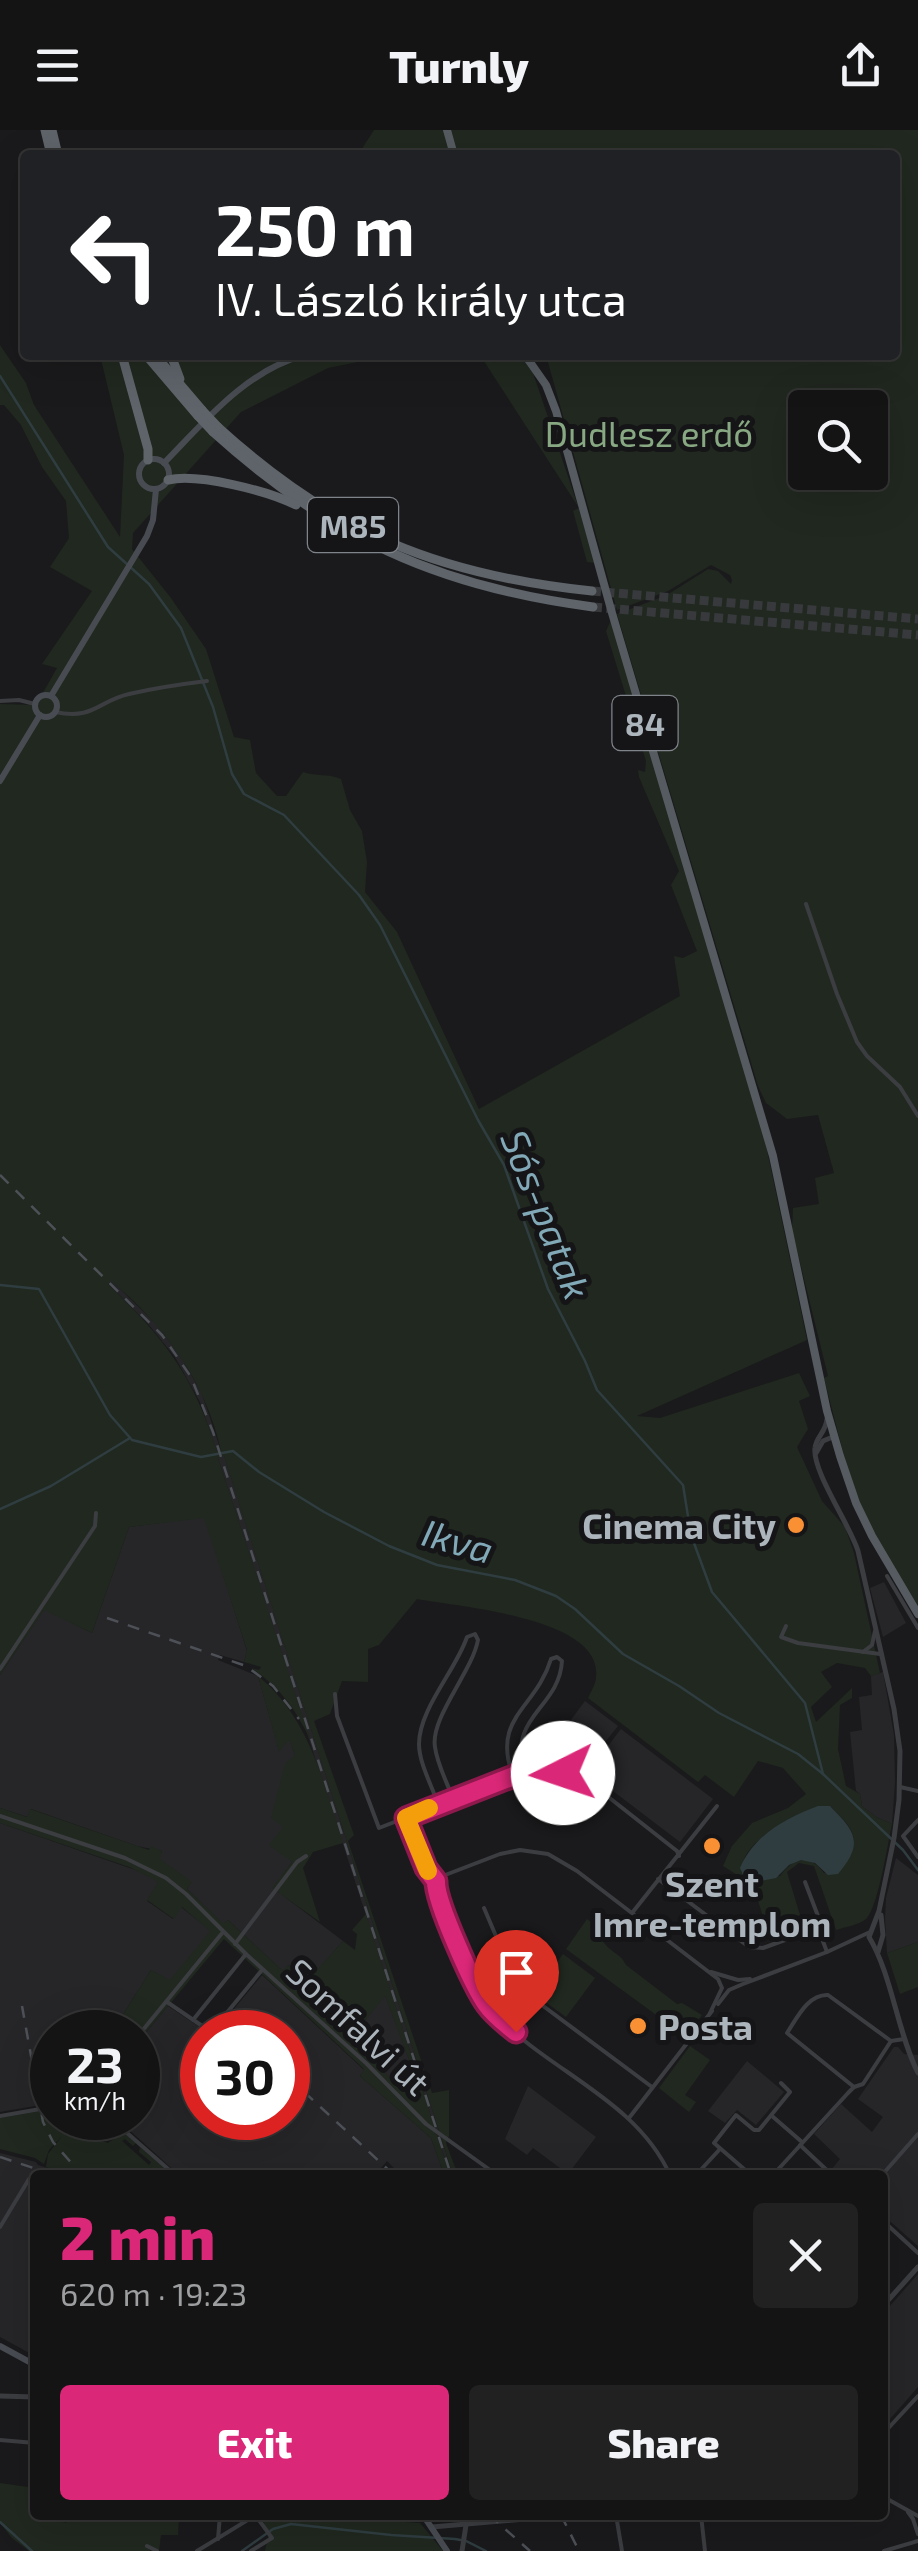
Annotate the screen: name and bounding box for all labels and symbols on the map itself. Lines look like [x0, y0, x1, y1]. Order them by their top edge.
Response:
park label: Dudlesz erdő [545, 412, 753, 454]
road number: M85 [308, 498, 398, 552]
road number: 84 [612, 696, 678, 750]
water label: Sós-patak [492, 1123, 602, 1305]
place label: Cinema City [582, 1504, 776, 1547]
water label: Ikva [417, 1508, 499, 1572]
marker: Cinema City [785, 1514, 807, 1536]
position arrow [511, 1721, 615, 1825]
marker: Szent Imre-templom [701, 1835, 723, 1857]
place label: Szent Imre-templom [593, 1862, 831, 1944]
pin [474, 1930, 559, 2033]
street label: Somfalvi út [279, 1949, 439, 2103]
place label: Posta [658, 2005, 753, 2047]
speed limit sign: 30 [180, 2010, 310, 2140]
marker: Posta [627, 2015, 649, 2037]

